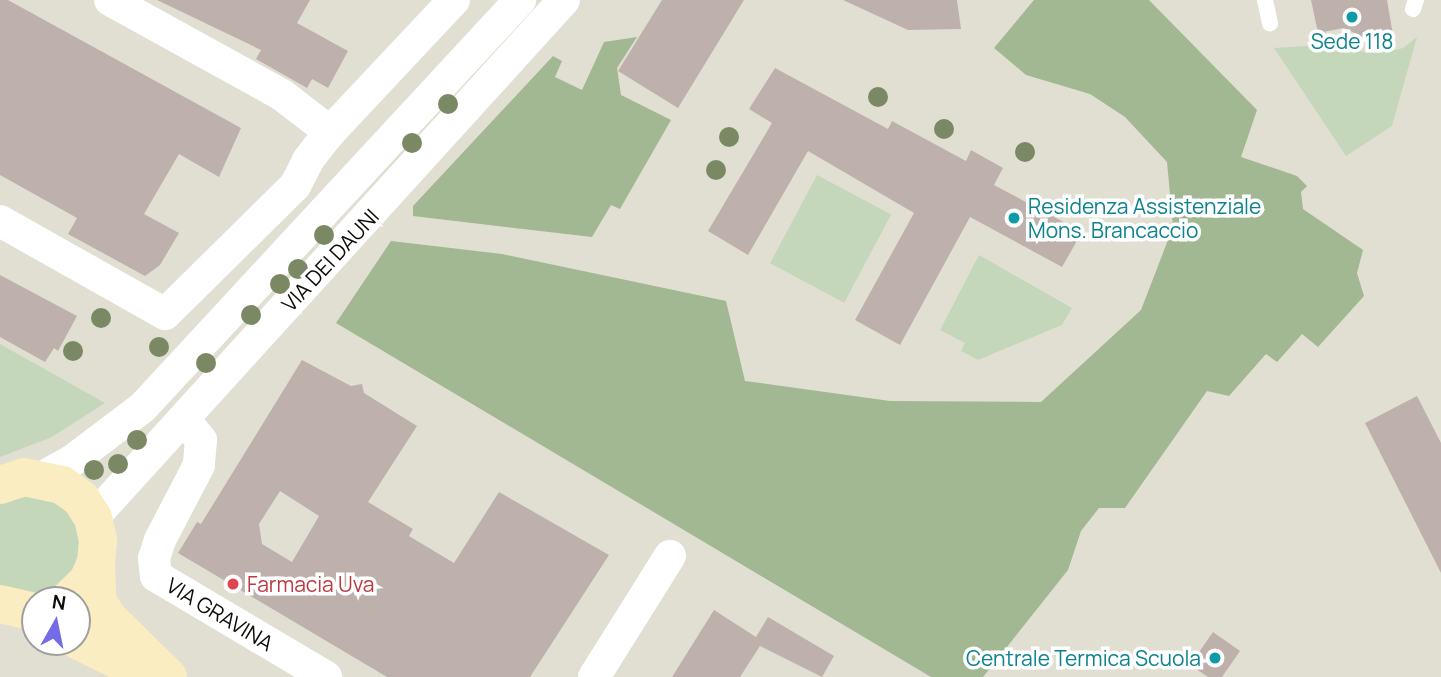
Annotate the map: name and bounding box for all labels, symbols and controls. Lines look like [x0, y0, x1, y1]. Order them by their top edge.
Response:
marker: Sede 118 [1344, 9, 1360, 25]
place label: Sede 118 [1311, 28, 1393, 54]
place label: Residenza Assistenziale Mons. Brancaccio [1028, 193, 1261, 243]
street label: VIA DEI DAUNI [276, 204, 384, 316]
marker: Residenza Assistenziale Mons. Brancaccio [1006, 210, 1022, 226]
place label: Farmacia Uva [247, 571, 374, 597]
street label: VIA GRAVINA [162, 572, 278, 656]
marker: Farmacia Uva [225, 576, 241, 592]
north arrow [21, 586, 91, 656]
text: N [50, 588, 68, 616]
place label: Centrale Termica Scuola [966, 645, 1201, 671]
marker: Centrale Termica Scuola [1207, 650, 1223, 666]

